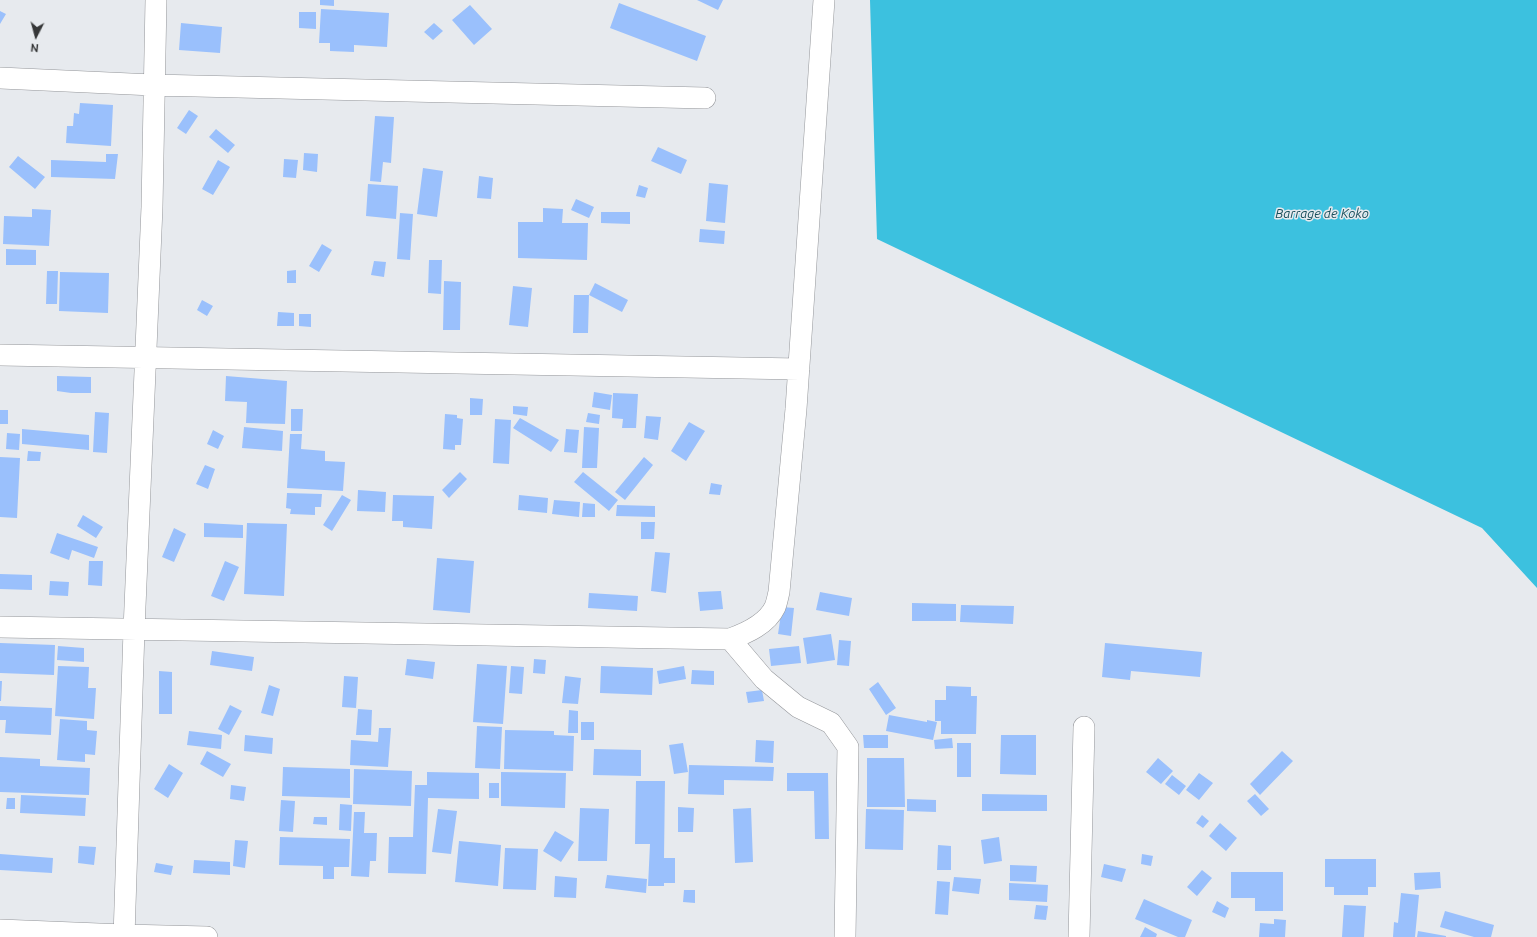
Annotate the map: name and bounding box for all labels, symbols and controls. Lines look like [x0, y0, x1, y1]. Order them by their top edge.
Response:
north arrow [16, 16, 56, 56]
text: N [30, 42, 39, 54]
water label: Barrage de Koko [1275, 206, 1369, 222]

